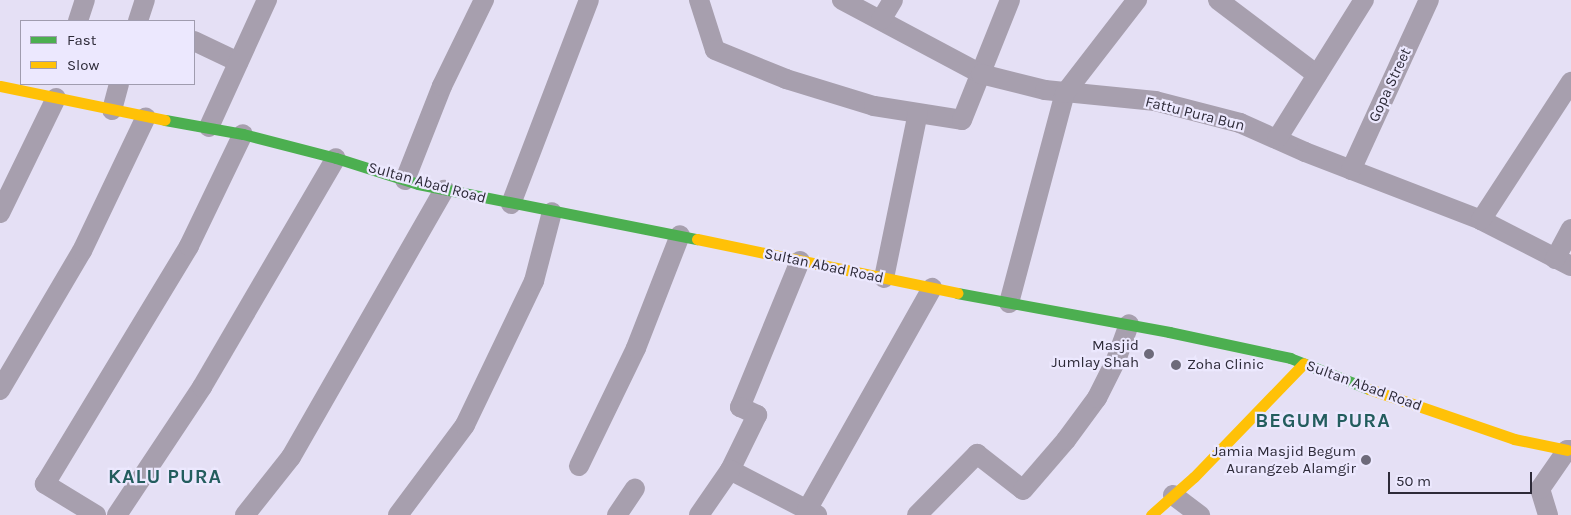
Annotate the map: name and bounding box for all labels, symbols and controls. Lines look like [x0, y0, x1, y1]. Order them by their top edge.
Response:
legend [20, 20, 195, 85]
text: Fast [67, 31, 96, 49]
street label: Gopa Street [1365, 45, 1415, 125]
text: Slow [67, 56, 99, 74]
street label: Fattu Pura Bun [1143, 93, 1247, 135]
street label: Sultan Abad Road [366, 159, 488, 207]
street label: Sultan Abad Road [763, 245, 885, 287]
place label: Masjid Jumlay Shah [1051, 336, 1139, 371]
marker: Masjid Jumlay Shah [1143, 348, 1155, 360]
place label: Zoha Clinic [1187, 356, 1264, 374]
street label: Sultan Abad Road [1304, 357, 1424, 415]
marker: Zoha Clinic [1169, 358, 1183, 372]
district label: BEGUM PURA [1254, 408, 1392, 432]
place label: Jamia Masjid Begum Aurangzeb Alamgir [1212, 442, 1356, 477]
marker: Jamia Masjid Begum Aurangzeb Alamgir [1360, 454, 1372, 466]
scale bar [1391, 462, 1535, 494]
district label: KALU PURA [107, 464, 223, 488]
text: 50 m [1396, 472, 1431, 490]

